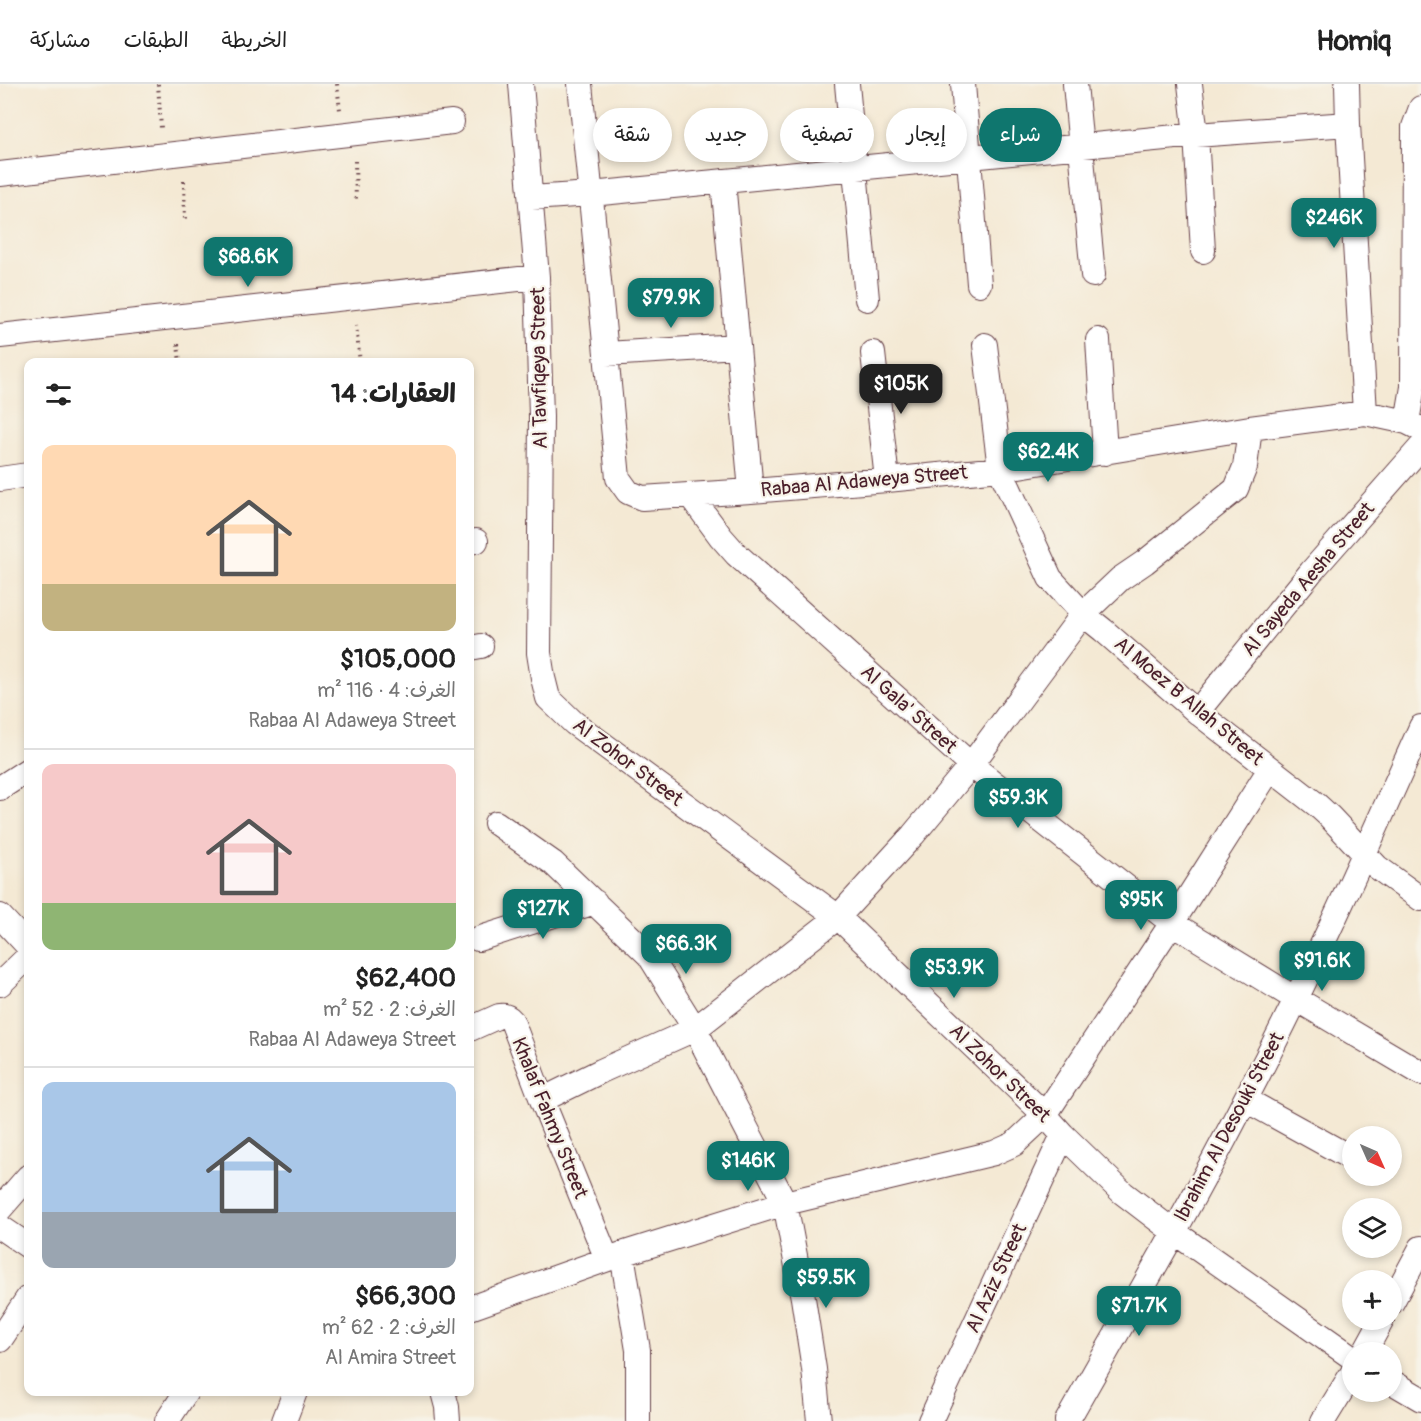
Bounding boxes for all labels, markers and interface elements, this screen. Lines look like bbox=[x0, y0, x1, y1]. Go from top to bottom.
text: Homiq bbox=[1316, 24, 1391, 59]
text: مشاركة bbox=[30, 27, 91, 54]
text: الطبقات bbox=[124, 27, 189, 54]
text: الخريطة bbox=[222, 27, 287, 54]
chip: شقة bbox=[593, 108, 672, 162]
chip: جديد bbox=[684, 108, 768, 162]
chip: تصفية bbox=[780, 108, 874, 162]
chip: إيجار bbox=[886, 108, 967, 162]
chip: شراء bbox=[979, 108, 1062, 162]
pin: $246K bbox=[1292, 198, 1376, 249]
text: $246K bbox=[1305, 205, 1363, 230]
pin: $68.6K bbox=[199, 237, 297, 288]
text: $68.6K bbox=[218, 244, 278, 269]
pin: $79.9K bbox=[622, 278, 720, 329]
text: $79.9K bbox=[642, 285, 700, 310]
street label: Al Tawfiqeya Street bbox=[525, 286, 553, 449]
pin: $105K bbox=[859, 364, 943, 415]
text: $105K bbox=[873, 371, 929, 396]
icon: filters bbox=[42, 378, 75, 411]
text: العقارات: 14 bbox=[331, 378, 456, 410]
pin: $62.4K bbox=[999, 432, 1097, 483]
text: $62.4K bbox=[1017, 439, 1079, 464]
street label: Rabaa Al Adaweya Street bbox=[760, 459, 969, 502]
icon: home bbox=[195, 484, 303, 592]
street label: Al Sayeda Aesha Street bbox=[1236, 496, 1380, 661]
street label: Al Moez B Allah Street bbox=[1109, 631, 1269, 771]
text: $105,000 bbox=[340, 643, 456, 675]
street label: Al Gala' Street bbox=[856, 659, 963, 759]
text: الغرف: 4 · 116 m² bbox=[317, 678, 456, 703]
text: Rabaa Al Adaweya Street bbox=[248, 708, 456, 733]
street label: Al Zohor Street bbox=[568, 712, 689, 812]
pin: $59.3K bbox=[969, 778, 1067, 829]
text: $59.3K bbox=[988, 785, 1048, 810]
icon: home bbox=[195, 803, 303, 911]
pin: $95K bbox=[1105, 880, 1177, 931]
text: $95K bbox=[1119, 887, 1163, 912]
pin: $127K bbox=[501, 889, 585, 940]
text: $127K bbox=[517, 896, 569, 921]
pin: $66.3K bbox=[637, 924, 735, 975]
text: $66.3K bbox=[655, 931, 717, 956]
pin: $91.6K bbox=[1273, 941, 1371, 992]
pin: $53.9K bbox=[905, 948, 1003, 999]
text: $91.6K bbox=[1293, 948, 1351, 973]
text: $53.9K bbox=[924, 955, 984, 980]
text: $62,400 bbox=[355, 962, 456, 994]
text: الغرف: 2 · 52 m² bbox=[323, 997, 456, 1022]
street label: Al Zohor Street bbox=[944, 1018, 1057, 1128]
text: Rabaa Al Adaweya Street bbox=[248, 1027, 456, 1052]
street label: Ibrahim Al Desouki Street bbox=[1168, 1027, 1290, 1226]
street label: Khalaf Fahmy Street bbox=[506, 1034, 594, 1203]
icon: home bbox=[195, 1121, 303, 1229]
north arrow bbox=[1342, 1126, 1402, 1186]
map controls bbox=[1342, 1126, 1402, 1402]
pin: $146K bbox=[706, 1141, 790, 1192]
text: $146K bbox=[721, 1148, 775, 1173]
button: layers bbox=[1342, 1198, 1402, 1258]
street label: Al Aziz Street bbox=[960, 1218, 1033, 1337]
pin: $59.5K bbox=[777, 1258, 875, 1309]
text: $59.5K bbox=[796, 1265, 856, 1290]
button: + bbox=[1342, 1270, 1402, 1330]
text: $66,300 bbox=[355, 1280, 456, 1312]
pin: $71.7K bbox=[1090, 1286, 1188, 1337]
text: $71.7K bbox=[1111, 1293, 1167, 1318]
text: الغرف: 2 · 62 m² bbox=[322, 1315, 456, 1340]
button: − bbox=[1342, 1342, 1402, 1402]
text: Al Amira Street bbox=[325, 1345, 456, 1370]

